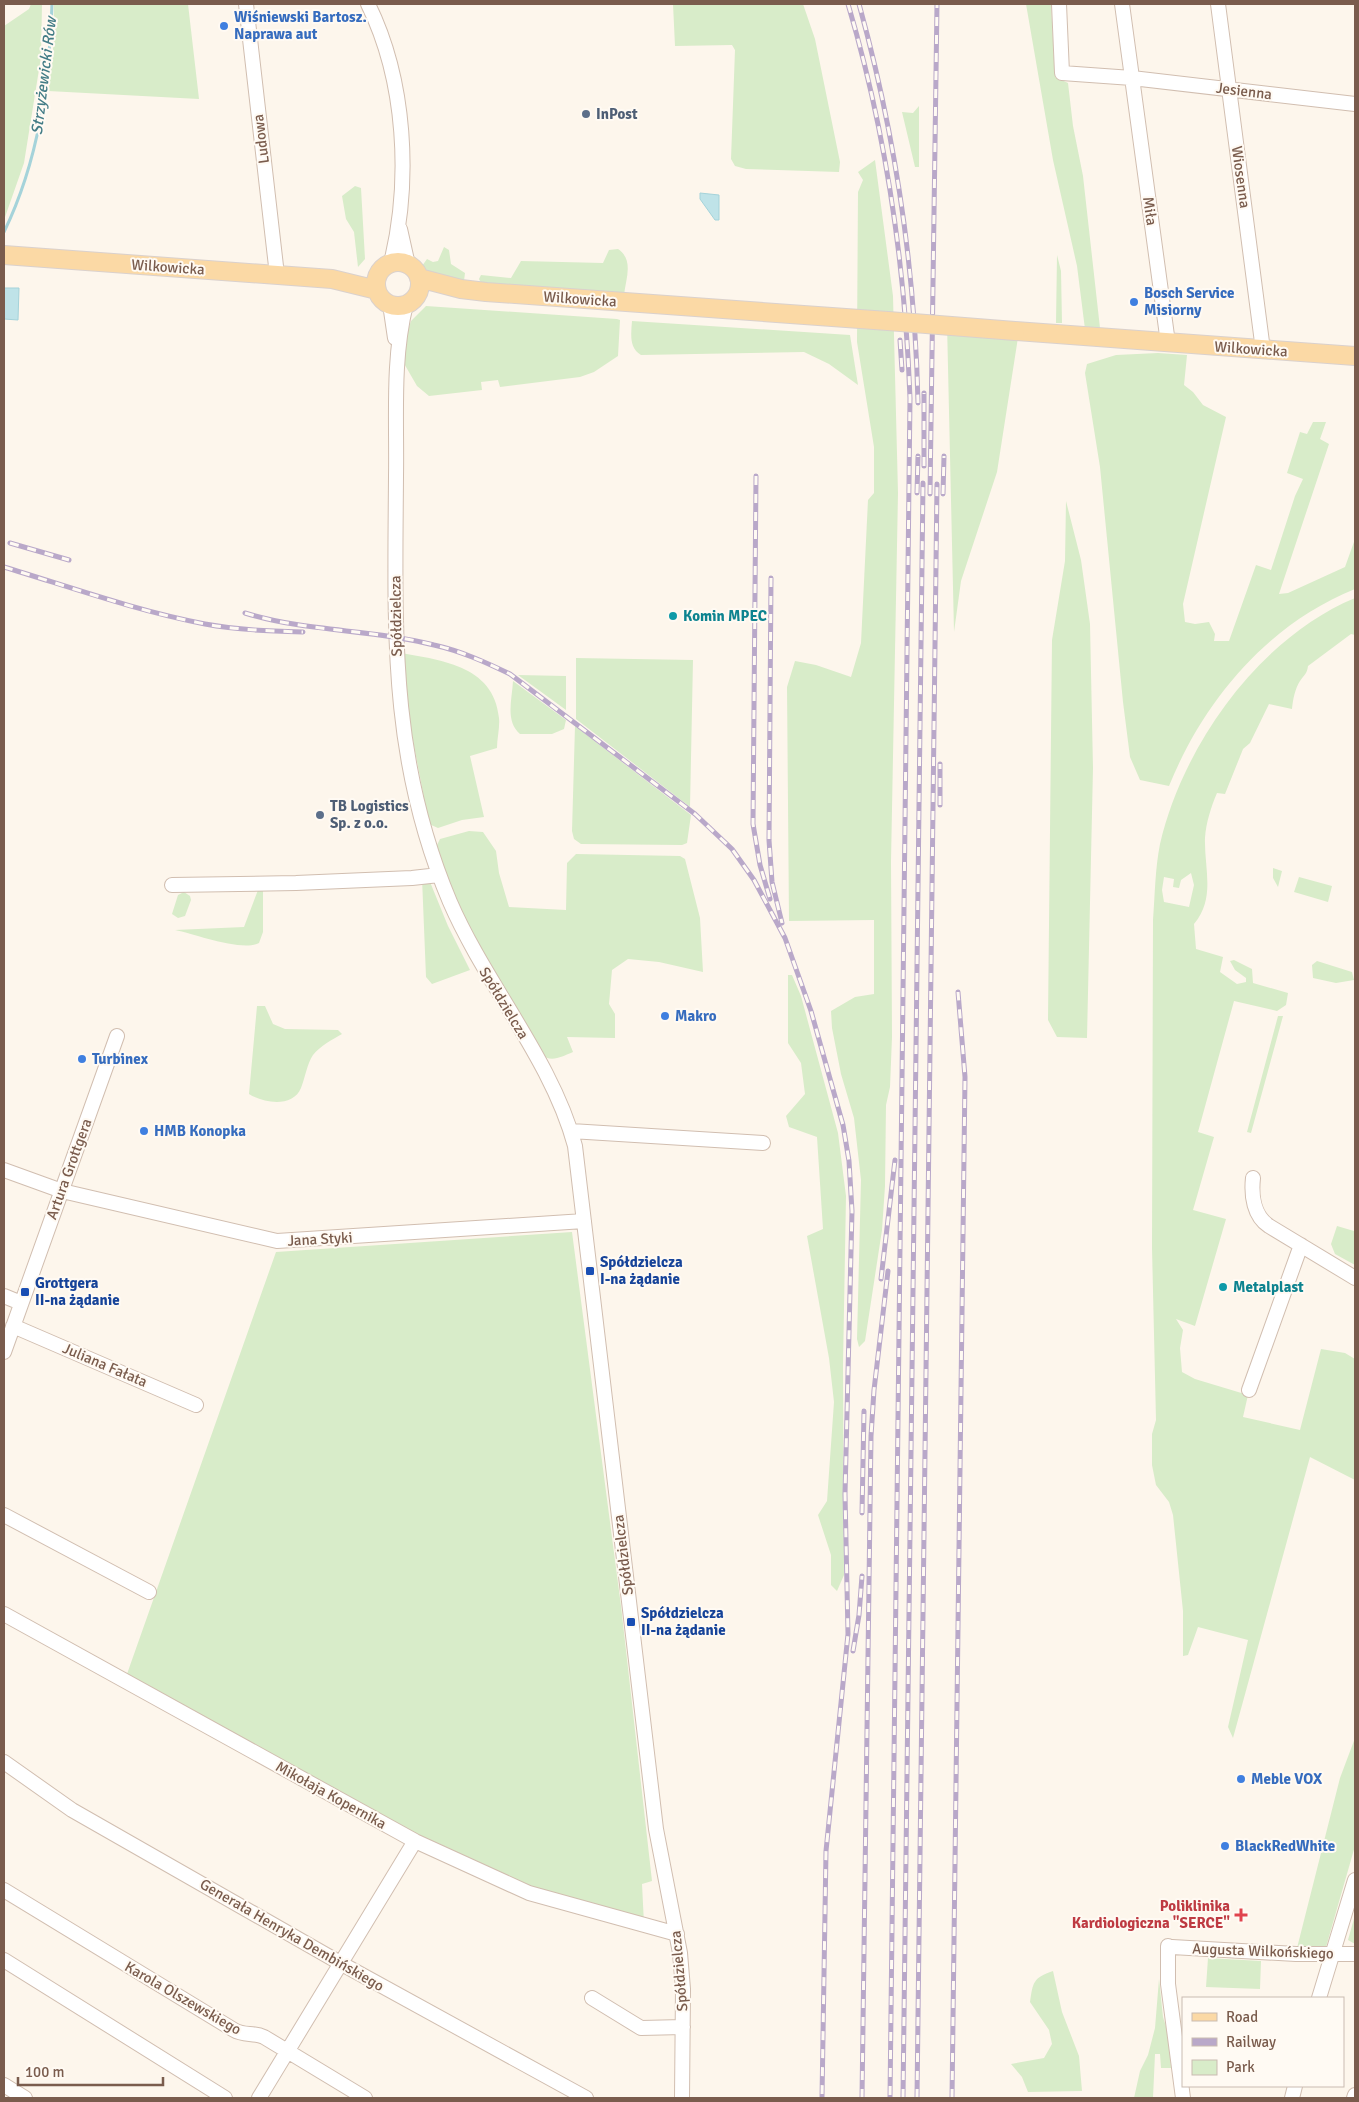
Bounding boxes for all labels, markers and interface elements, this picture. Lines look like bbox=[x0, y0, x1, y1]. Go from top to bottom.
place label: Wiśniewski Bartosz. Naprawa aut bbox=[234, 8, 367, 43]
water label: Strzyżewicki Rów bbox=[27, 14, 61, 136]
marker: Wiśniewski Bartosz. Naprawa aut bbox=[218, 20, 230, 32]
street label: Jesienna bbox=[1215, 79, 1273, 103]
place label: InPost bbox=[596, 105, 638, 123]
marker: InPost bbox=[580, 108, 592, 120]
street label: Ludowa bbox=[249, 113, 273, 165]
street label: Wiosenna bbox=[1228, 145, 1254, 209]
street label: Miła bbox=[1139, 195, 1161, 227]
street label: Wilkowicka bbox=[131, 255, 205, 279]
place label: Bosch Service Misiorny bbox=[1144, 284, 1234, 319]
street label: Wilkowicka bbox=[543, 287, 617, 311]
marker: Bosch Service Misiorny bbox=[1128, 296, 1140, 308]
street label: Wilkowicka bbox=[1214, 337, 1288, 361]
street label: Spółdzielcza bbox=[386, 575, 406, 657]
place label: Komin MPEC bbox=[683, 607, 767, 625]
marker: Komin MPEC bbox=[667, 610, 679, 622]
place label: TB Logistics Sp. z o.o. bbox=[330, 797, 409, 832]
marker: TB Logistics Sp. z o.o. bbox=[314, 809, 326, 821]
street label: Spółdzielcza bbox=[475, 964, 533, 1042]
place label: Makro bbox=[675, 1007, 717, 1025]
marker: Makro bbox=[659, 1010, 671, 1022]
place label: Turbinex bbox=[92, 1050, 149, 1068]
marker: Turbinex bbox=[76, 1053, 88, 1065]
street label: Artura Grottgera bbox=[42, 1116, 96, 1222]
place label: HMB Konopka bbox=[154, 1122, 246, 1140]
marker: HMB Konopka bbox=[138, 1125, 150, 1137]
street label: Jana Styki bbox=[287, 1228, 353, 1250]
place label: Spółdzielcza I-na żądanie bbox=[600, 1253, 683, 1288]
marker: Spółdzielcza I-na żądanie bbox=[584, 1265, 596, 1277]
place label: Grottgera II-na żądanie bbox=[35, 1274, 120, 1309]
place label: Metalplast bbox=[1233, 1278, 1304, 1296]
marker: Metalplast bbox=[1217, 1281, 1229, 1293]
marker: Grottgera II-na żądanie bbox=[19, 1286, 31, 1298]
street label: Juliana Fałata bbox=[60, 1339, 150, 1391]
street label: Spółdzielcza bbox=[609, 1514, 637, 1596]
place label: Spółdzielcza II-na żądanie bbox=[641, 1604, 726, 1639]
marker: Spółdzielcza II-na żądanie bbox=[625, 1616, 637, 1628]
street label: Mikołaja Kopernika bbox=[273, 1757, 389, 1833]
place label: Meble VOX bbox=[1251, 1770, 1323, 1788]
marker: Meble VOX bbox=[1235, 1773, 1247, 1785]
place label: BlackRedWhite bbox=[1235, 1837, 1335, 1855]
marker: BlackRedWhite bbox=[1219, 1840, 1231, 1852]
street label: Generała Henryka Dembińskiego bbox=[197, 1875, 387, 1995]
place label: Poliklinika Kardiologiczna "SERCE" bbox=[1072, 1897, 1230, 1932]
marker: Poliklinika Kardiologiczna "SERCE" bbox=[1234, 1908, 1248, 1922]
street label: Spółdzielcza bbox=[667, 1930, 691, 2012]
street label: Augusta Wilkońskiego bbox=[1192, 1940, 1334, 1962]
street label: Karola Olszewskiego bbox=[121, 1957, 245, 2039]
legend bbox=[1182, 1997, 1344, 2087]
text: Road bbox=[1226, 2008, 1258, 2026]
text: Railway bbox=[1226, 2033, 1276, 2051]
scale bar bbox=[18, 2054, 162, 2086]
text: Park bbox=[1226, 2058, 1255, 2076]
text: 100 m bbox=[25, 2063, 65, 2081]

